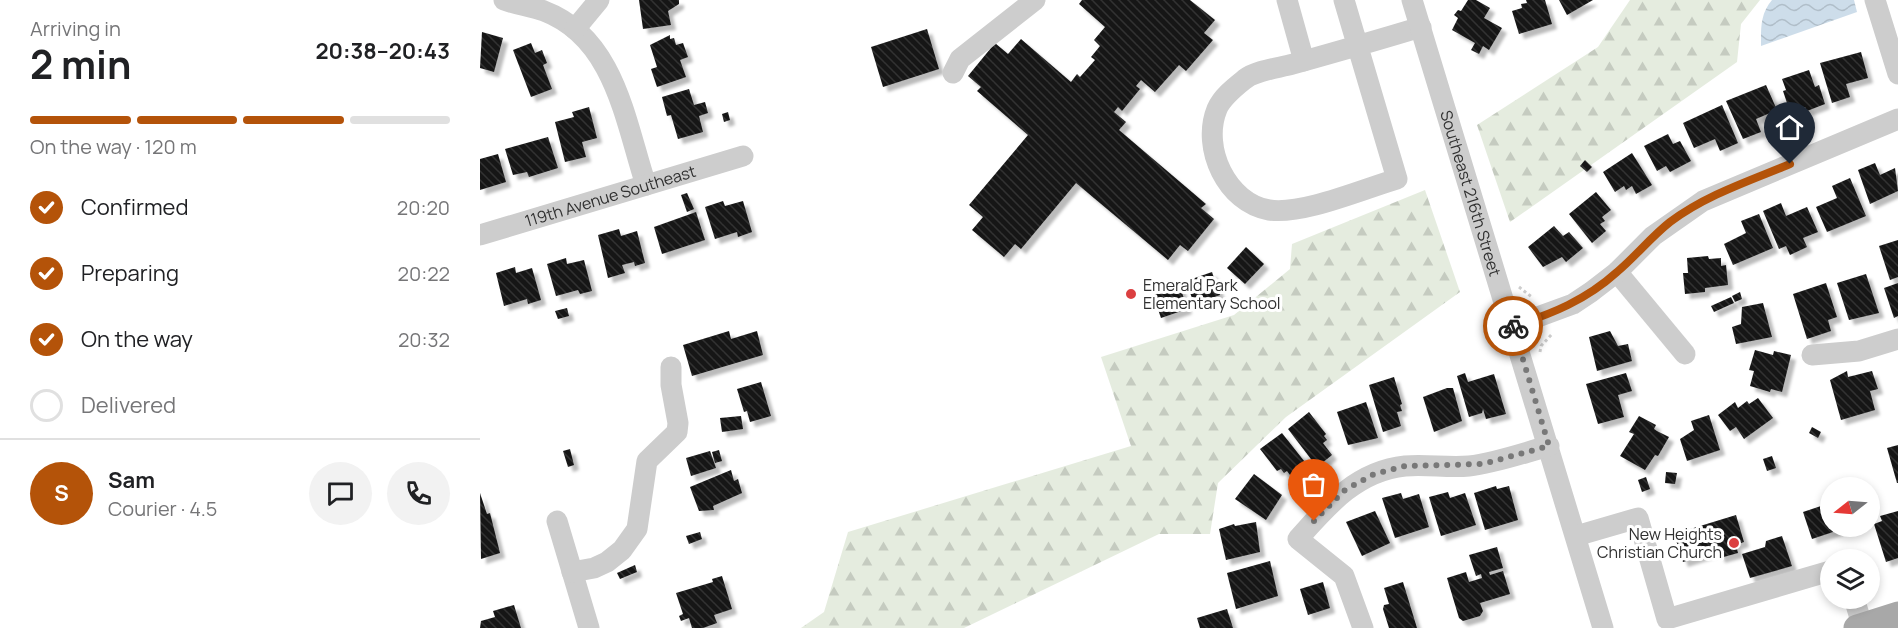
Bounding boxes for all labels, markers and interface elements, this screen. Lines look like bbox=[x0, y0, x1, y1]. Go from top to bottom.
text: Arriving in bbox=[30, 15, 121, 42]
text: 20:38–20:43 bbox=[315, 36, 450, 66]
text: 2 min bbox=[30, 37, 131, 91]
pin bbox=[1764, 102, 1815, 164]
street label: Southeast 216th Street bbox=[1435, 108, 1506, 279]
icon: home bbox=[1773, 111, 1806, 144]
text: On the way · 120 m bbox=[30, 133, 197, 160]
street label: 119th Avenue Southeast bbox=[522, 160, 698, 232]
icon: check bbox=[30, 191, 63, 224]
text: Confirmed bbox=[81, 192, 189, 222]
text: 20:20 bbox=[397, 194, 450, 221]
icon: check bbox=[30, 257, 63, 290]
text: Preparing bbox=[81, 258, 179, 288]
text: 20:22 bbox=[398, 260, 450, 287]
place label: Emerald Park Elementary School bbox=[1143, 274, 1281, 314]
marker: Emerald Park Elementary School bbox=[1124, 287, 1138, 301]
courier bbox=[1483, 296, 1543, 356]
icon: bike bbox=[1497, 310, 1530, 343]
icon: check bbox=[30, 323, 63, 356]
text: On the way bbox=[81, 324, 193, 354]
text: 20:32 bbox=[398, 326, 450, 353]
text: Delivered bbox=[81, 390, 176, 420]
pin bbox=[1288, 459, 1339, 521]
button: chat bbox=[309, 462, 372, 525]
button: phone bbox=[387, 462, 450, 525]
text: Sam bbox=[108, 465, 155, 495]
icon: bag bbox=[1297, 468, 1330, 501]
north arrow bbox=[1820, 477, 1880, 537]
map controls bbox=[1820, 477, 1880, 609]
text: S bbox=[54, 478, 69, 508]
text: Courier · 4.5 bbox=[108, 495, 217, 522]
place label: New Heights Christian Church bbox=[1597, 523, 1722, 563]
marker: New Heights Christian Church bbox=[1727, 536, 1741, 550]
button: layers bbox=[1820, 549, 1880, 609]

